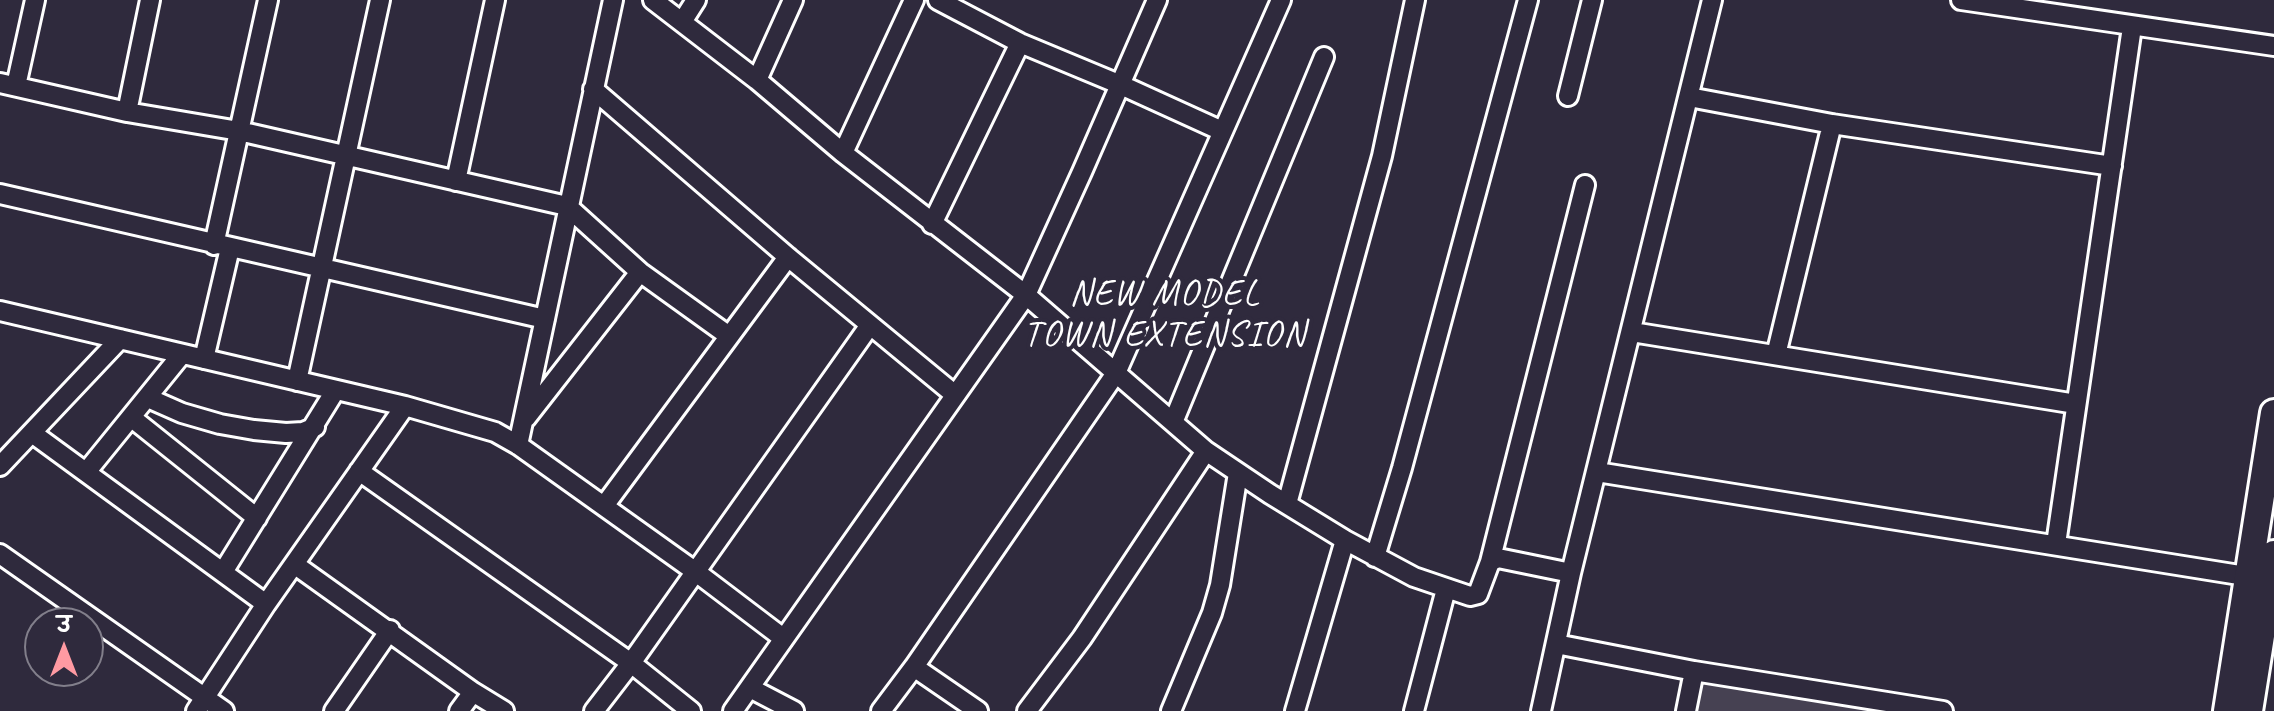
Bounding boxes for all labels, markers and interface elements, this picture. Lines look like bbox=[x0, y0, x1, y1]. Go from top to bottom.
district label: NEW MODEL TOWN EXTENSION bbox=[1025, 273, 1305, 358]
north arrow bbox=[24, 607, 104, 687]
text: उ bbox=[57, 611, 71, 639]

